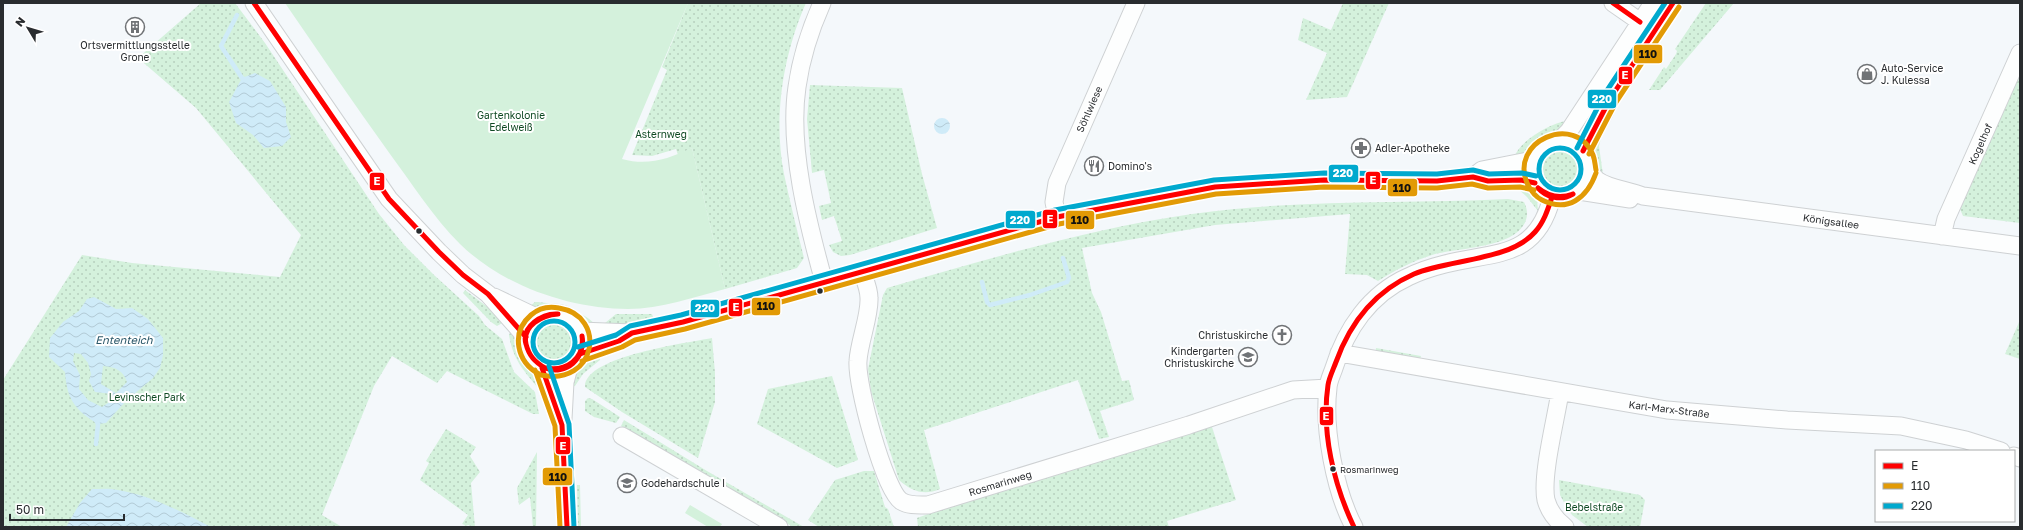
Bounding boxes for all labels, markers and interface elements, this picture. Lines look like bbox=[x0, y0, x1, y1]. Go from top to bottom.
north arrow bbox=[8, 8, 48, 48]
text: N bbox=[12, 14, 27, 29]
building icon: Ortsvermittlungsstelle Grone bbox=[124, 16, 146, 38]
place label: Ortsvermittlungsstelle Grone bbox=[80, 39, 190, 63]
line badge: 110 bbox=[1633, 44, 1663, 64]
text: 110 bbox=[1639, 47, 1657, 60]
place label: Auto-Service J. Kulessa bbox=[1881, 62, 1943, 86]
shop icon: Auto-Service J. Kulessa bbox=[1856, 63, 1878, 85]
line badge: E bbox=[1618, 66, 1633, 85]
text: E bbox=[1622, 68, 1629, 81]
street label: Söhlwiese bbox=[1073, 84, 1105, 134]
line badge: 220 bbox=[1587, 89, 1617, 109]
text: 220 bbox=[1592, 92, 1612, 105]
park label: Gartenkolonie Edelweiß bbox=[477, 109, 545, 133]
street label: Kogelhof bbox=[1966, 121, 1994, 166]
park label: Asternweg bbox=[635, 128, 687, 140]
pharmacy icon: Adler-Apotheke bbox=[1350, 137, 1372, 159]
place label: Adler-Apotheke bbox=[1375, 142, 1450, 154]
restaurant icon: Domino's bbox=[1083, 155, 1105, 177]
place label: Domino's bbox=[1108, 160, 1152, 172]
line badge: 220 bbox=[1328, 164, 1359, 183]
text: 220 bbox=[1333, 166, 1353, 179]
line badge: E bbox=[1365, 171, 1381, 190]
line badge: E bbox=[369, 172, 385, 191]
text: E bbox=[1370, 173, 1377, 186]
text: E bbox=[374, 174, 381, 187]
line badge: 110 bbox=[1387, 178, 1418, 197]
text: 110 bbox=[1393, 181, 1411, 194]
line badge: E bbox=[1042, 209, 1058, 229]
line badge: 220 bbox=[1005, 210, 1036, 229]
line badge: 110 bbox=[1065, 210, 1095, 230]
street label: Königsallee bbox=[1802, 211, 1860, 231]
text: E bbox=[1047, 212, 1054, 225]
text: 220 bbox=[1010, 213, 1030, 226]
text: 110 bbox=[1071, 213, 1089, 226]
unlabelled marker bbox=[414, 226, 424, 236]
unlabelled marker bbox=[815, 286, 825, 296]
line badge: 110 bbox=[751, 297, 781, 316]
line badge: E bbox=[728, 298, 743, 317]
line badge: 220 bbox=[690, 299, 720, 318]
text: 110 bbox=[757, 299, 775, 312]
text: E bbox=[733, 300, 740, 313]
text: 220 bbox=[695, 301, 715, 314]
church icon: Christuskirche bbox=[1271, 324, 1293, 346]
place label: Christuskirche bbox=[1198, 329, 1268, 341]
water label: Ententeich bbox=[95, 333, 154, 346]
place label: Kindergarten Christuskirche bbox=[1164, 345, 1234, 369]
school or university icon: Kindergarten Christuskirche bbox=[1237, 346, 1259, 368]
park label: Levinscher Park bbox=[109, 391, 186, 403]
street label: Karl-Marx-Straße bbox=[1628, 398, 1710, 420]
line badge: E bbox=[1319, 406, 1334, 426]
text: E bbox=[1323, 409, 1330, 422]
line badge: E bbox=[555, 436, 571, 455]
text: E bbox=[560, 439, 567, 452]
legend bbox=[1875, 450, 2015, 522]
text: E bbox=[1911, 458, 1918, 473]
marker: Rosmarinweg bbox=[1328, 464, 1338, 474]
place label: Rosmarinweg bbox=[1340, 464, 1399, 475]
line badge: 110 bbox=[542, 467, 573, 486]
street label: Rosmarinweg bbox=[967, 468, 1033, 498]
text: 110 bbox=[549, 470, 567, 483]
school or university icon: Godehardschule I bbox=[616, 472, 638, 494]
place label: Godehardschule I bbox=[641, 477, 725, 489]
text: 110 bbox=[1911, 478, 1930, 493]
scale bar bbox=[10, 496, 124, 522]
text: 220 bbox=[1911, 498, 1932, 513]
park label: Bebelstraße bbox=[1565, 501, 1623, 513]
text: 50 m bbox=[16, 502, 44, 517]

